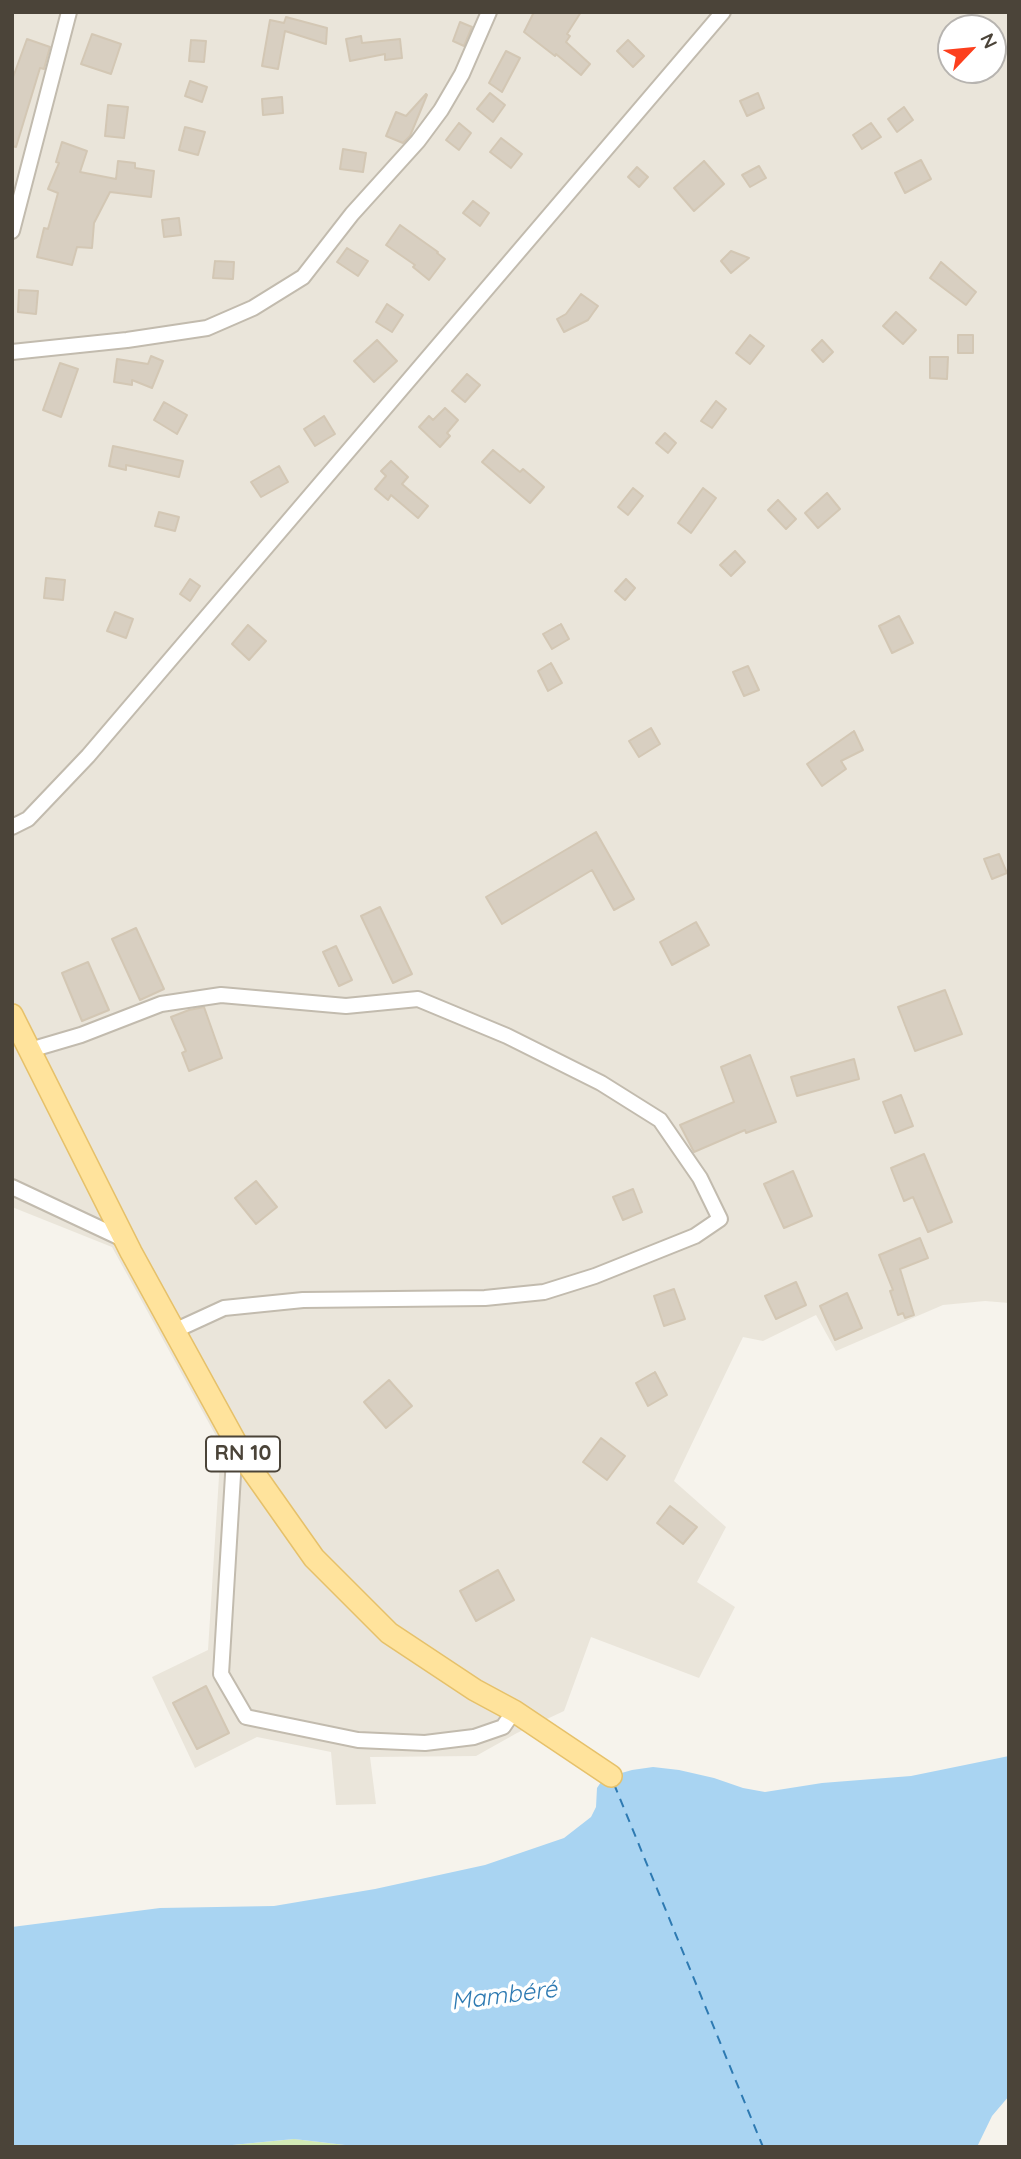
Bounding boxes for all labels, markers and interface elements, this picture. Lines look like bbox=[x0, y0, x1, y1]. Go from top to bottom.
north arrow bbox=[937, 14, 1007, 84]
text: N bbox=[975, 29, 1003, 52]
road number: RN 10 bbox=[206, 1436, 280, 1472]
water label: Mambéré bbox=[449, 1975, 559, 2017]

